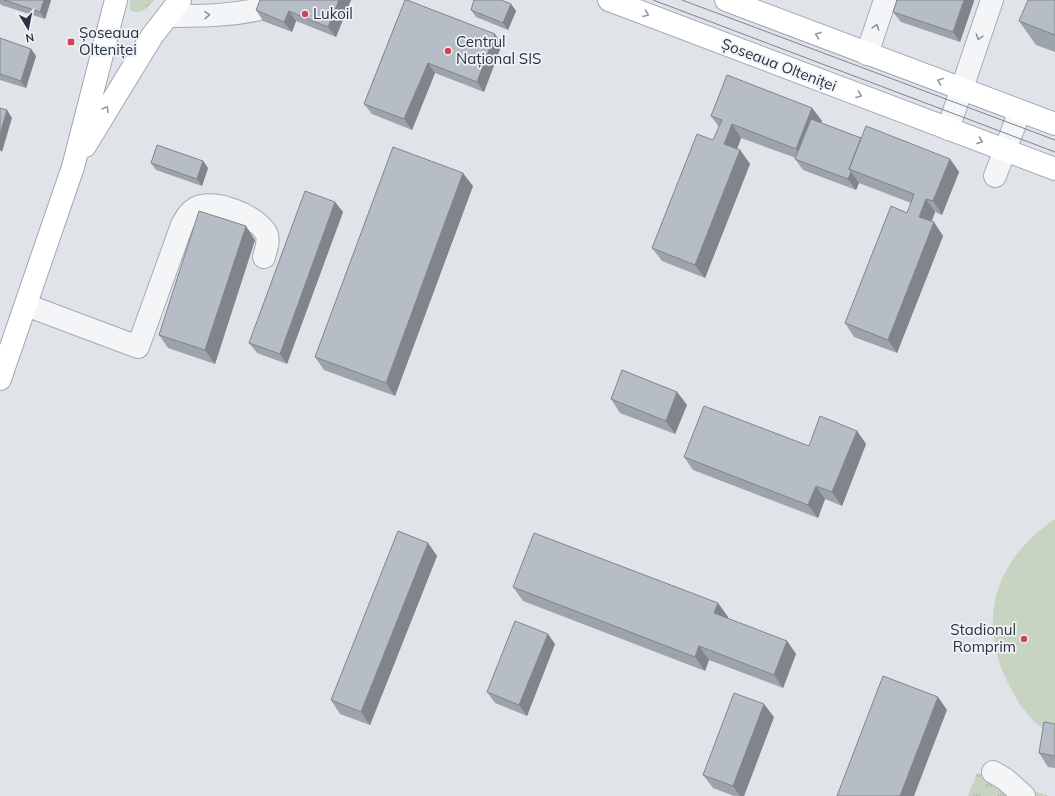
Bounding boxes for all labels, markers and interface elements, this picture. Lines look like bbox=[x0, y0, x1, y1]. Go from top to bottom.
place label: Lukoil bbox=[313, 4, 353, 23]
north arrow bbox=[8, 8, 48, 48]
marker: Lukoil bbox=[300, 9, 310, 19]
one-way arrow bbox=[642, 9, 649, 17]
one-way arrow bbox=[204, 11, 210, 20]
place label: Șoseaua Olteniței bbox=[79, 23, 139, 59]
one-way arrow bbox=[872, 24, 880, 31]
text: N bbox=[24, 30, 35, 45]
place label: Centrul Național SIS bbox=[456, 32, 541, 68]
one-way arrow bbox=[815, 32, 822, 40]
one-way arrow bbox=[975, 33, 984, 40]
street label: Șoseaua Olteniței bbox=[719, 34, 839, 95]
marker: Șoseaua Olteniței bbox=[66, 37, 76, 47]
marker: Centrul Național SIS bbox=[443, 46, 453, 56]
one-way arrow bbox=[936, 77, 943, 86]
one-way arrow bbox=[855, 91, 862, 99]
one-way arrow bbox=[102, 106, 109, 113]
one-way arrow bbox=[977, 137, 984, 145]
place label: Stadionul Romprim bbox=[950, 620, 1016, 656]
marker: Stadionul Romprim bbox=[1019, 634, 1029, 644]

